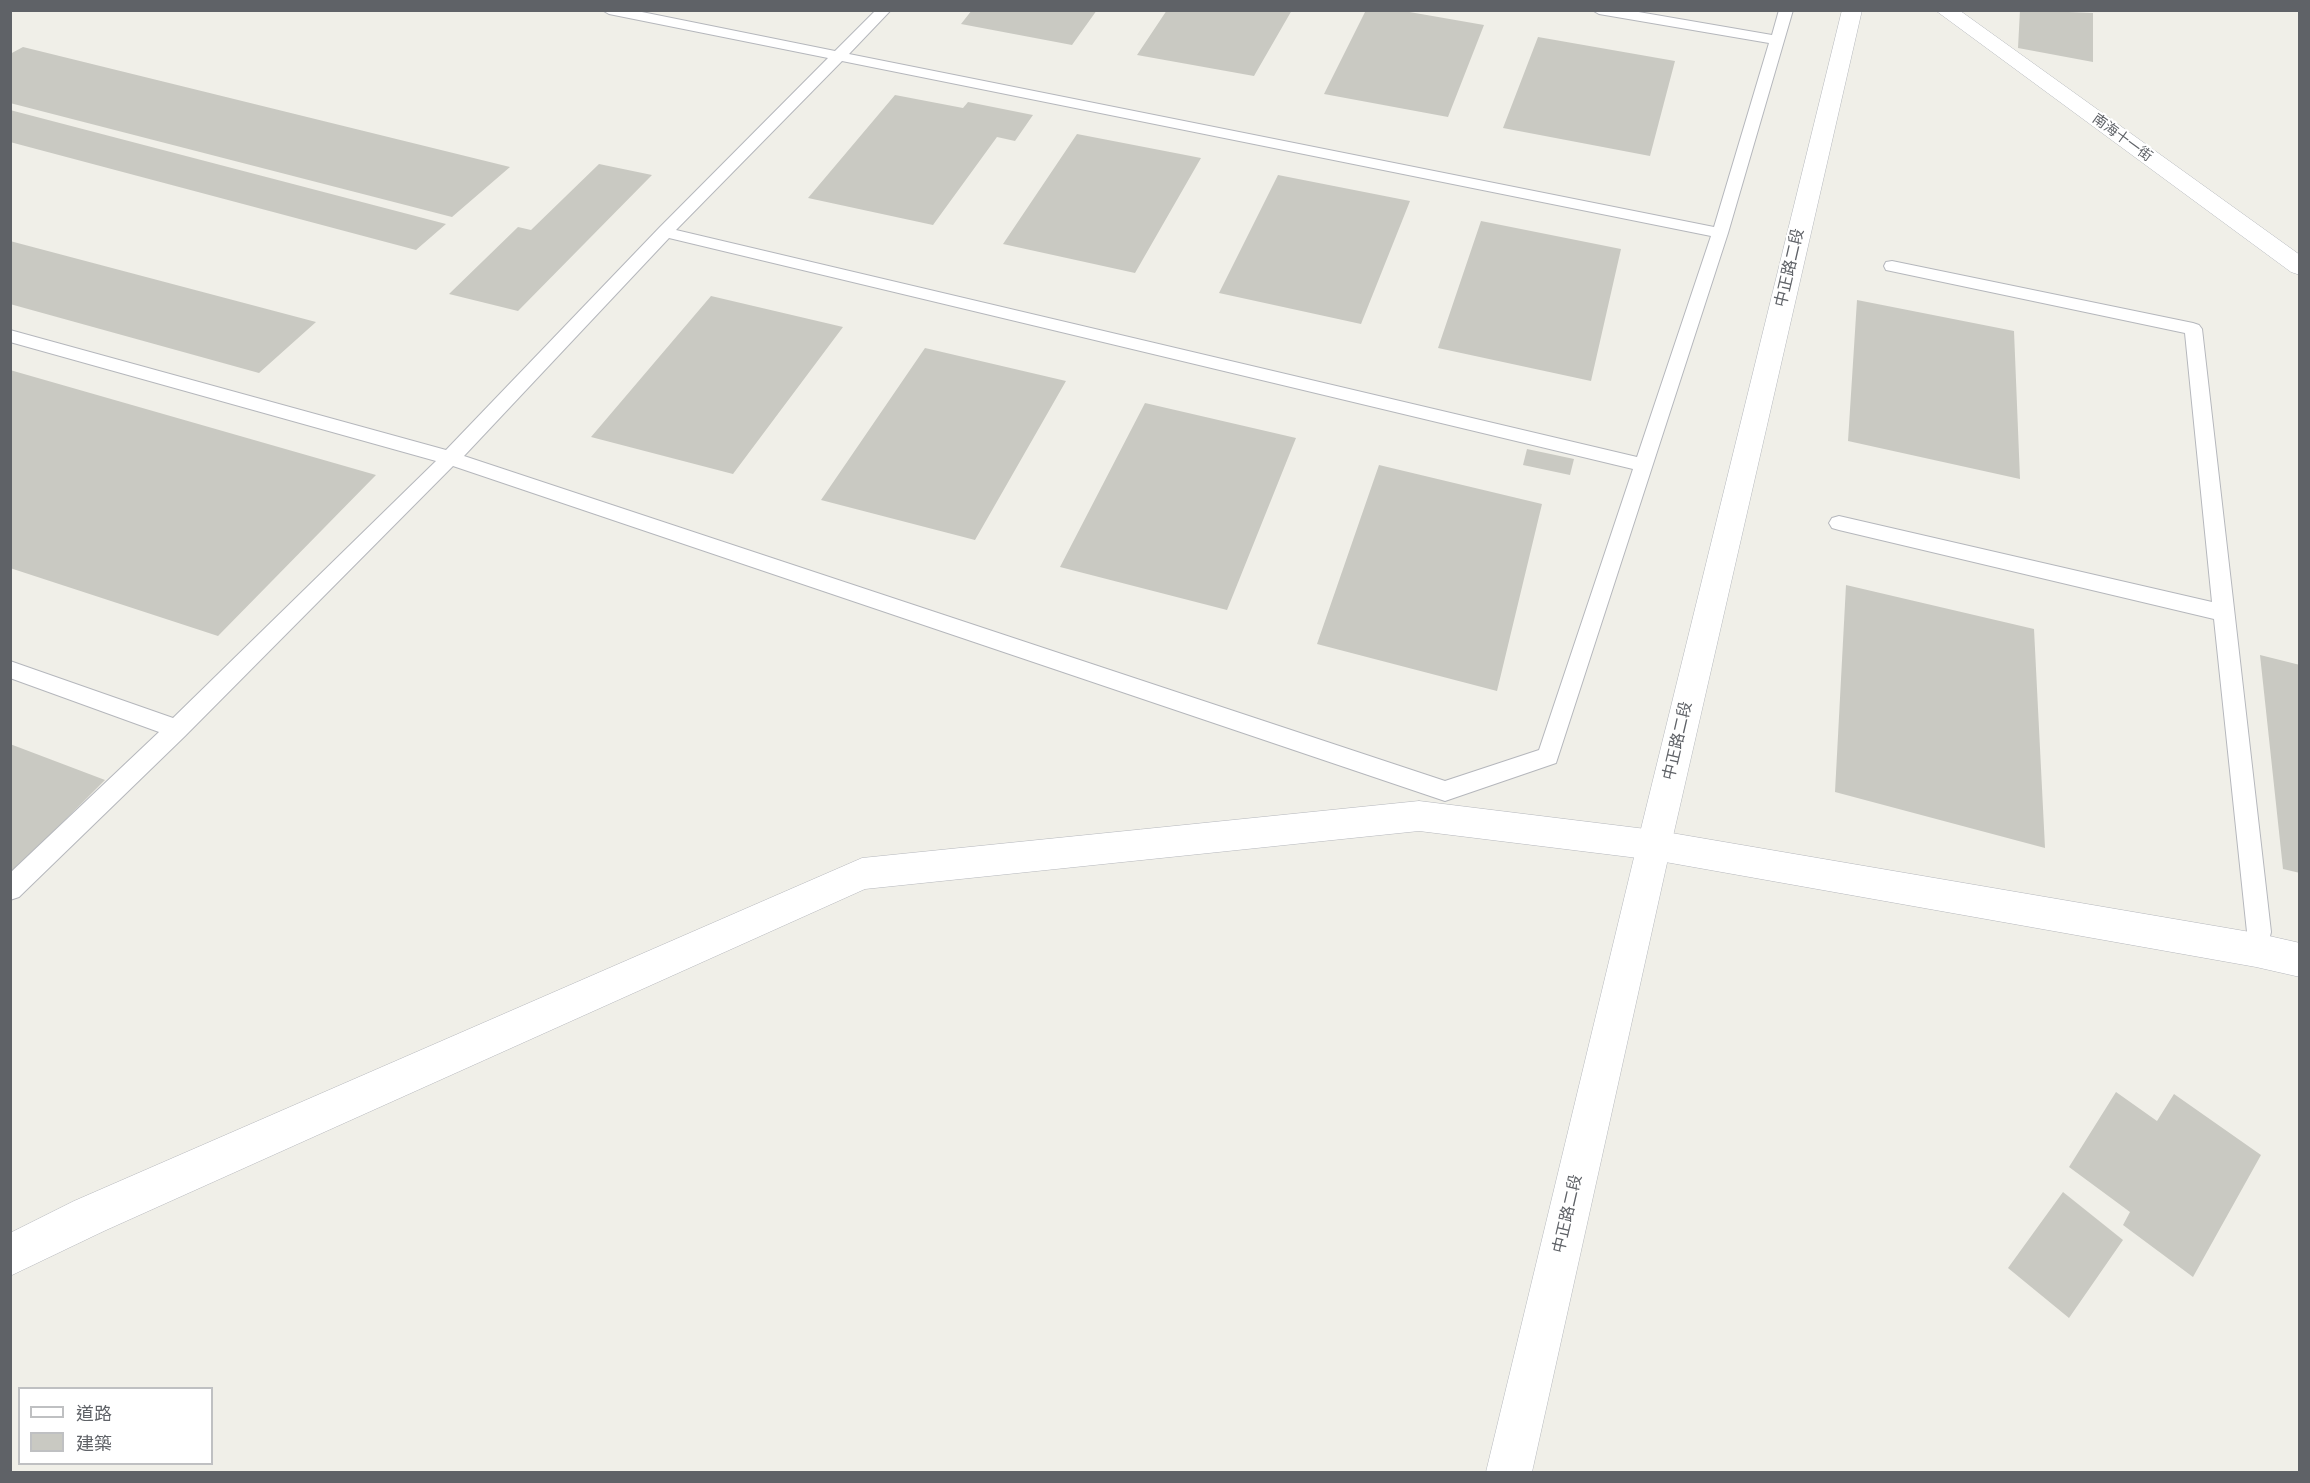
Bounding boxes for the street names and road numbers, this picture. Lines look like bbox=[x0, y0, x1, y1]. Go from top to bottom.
street label: 南海十一街 bbox=[2089, 111, 2155, 165]
street label: 中正路二段 bbox=[1772, 227, 1808, 309]
street label: 中正路二段 bbox=[1660, 700, 1696, 782]
street label: 中正路二段 bbox=[1550, 1173, 1586, 1255]

